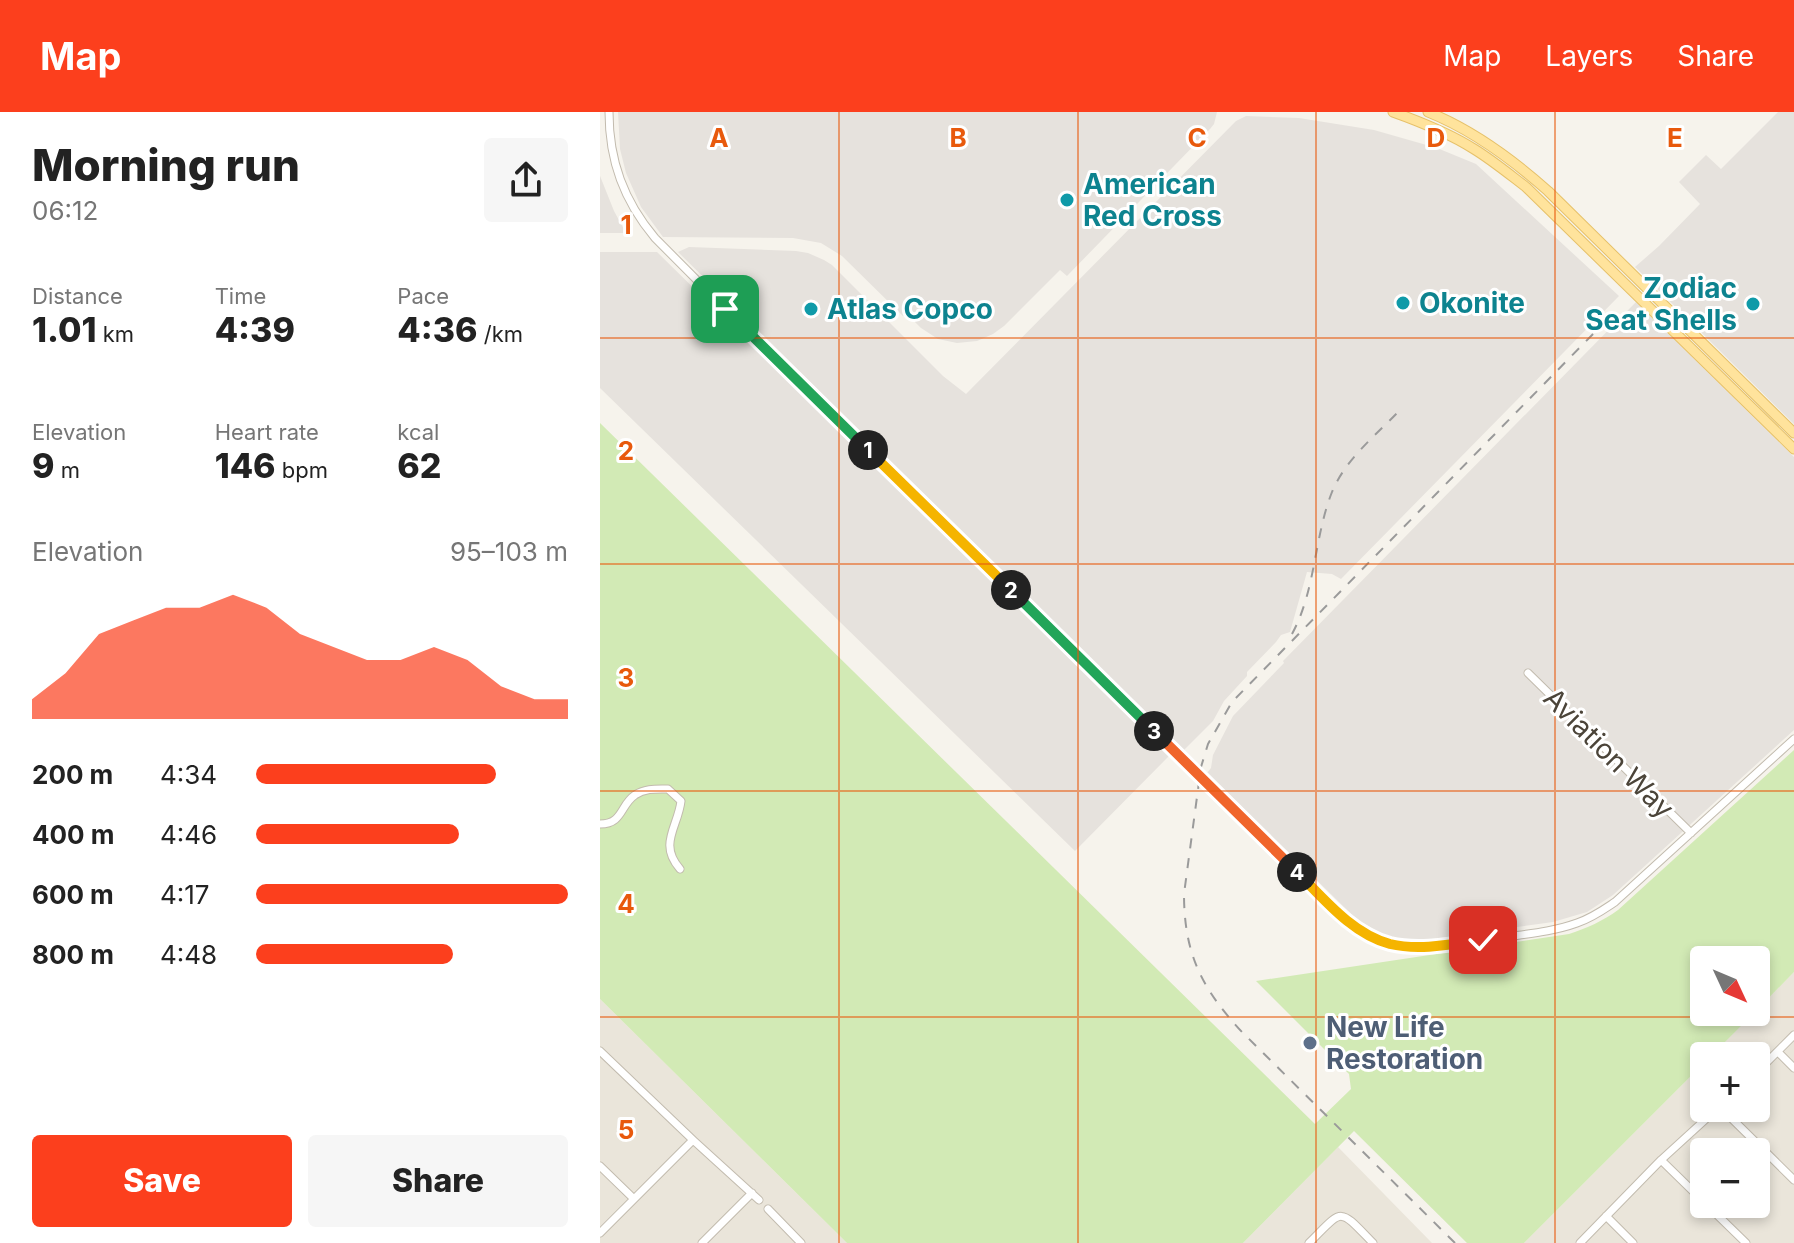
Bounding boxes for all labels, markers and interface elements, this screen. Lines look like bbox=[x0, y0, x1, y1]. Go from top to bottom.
text: Map bbox=[40, 33, 121, 79]
text: Map bbox=[1443, 39, 1501, 73]
text: Layers bbox=[1545, 39, 1633, 73]
text: Share bbox=[1677, 39, 1754, 73]
text: A bbox=[709, 122, 729, 153]
text: B bbox=[949, 122, 967, 153]
text: C bbox=[1187, 122, 1207, 153]
text: D bbox=[1427, 122, 1445, 153]
text: E bbox=[1667, 122, 1683, 153]
text: Morning run bbox=[32, 138, 300, 192]
button: share bbox=[484, 138, 568, 222]
place label: American Red Cross bbox=[1083, 167, 1222, 233]
marker: American Red Cross bbox=[1058, 191, 1076, 209]
text: 06:12 bbox=[32, 195, 98, 226]
text: 1 bbox=[620, 209, 632, 240]
place label: Zodiac Seat Shells bbox=[1585, 271, 1737, 337]
pin bbox=[691, 275, 759, 343]
text: Distance bbox=[32, 283, 123, 309]
text: Time bbox=[215, 283, 266, 309]
text: Pace bbox=[397, 283, 449, 309]
place label: Okonite bbox=[1419, 286, 1525, 320]
icon: arrive bbox=[703, 287, 747, 331]
place label: Atlas Copco bbox=[827, 292, 993, 326]
marker: Okonite bbox=[1394, 294, 1412, 312]
marker: Zodiac Seat Shells bbox=[1744, 295, 1762, 313]
marker: Atlas Copco bbox=[802, 300, 820, 318]
text: 1.01 bbox=[32, 309, 96, 350]
text: 4:39 bbox=[215, 309, 295, 350]
text: 4:36 bbox=[397, 309, 478, 350]
text: km bbox=[96, 321, 134, 347]
text: /km bbox=[478, 321, 523, 347]
text: Elevation bbox=[32, 419, 126, 445]
text: Heart rate bbox=[215, 419, 319, 445]
text: kcal bbox=[397, 419, 439, 445]
pin: 1 bbox=[848, 430, 888, 470]
text: 2 bbox=[618, 435, 634, 466]
text: 1 bbox=[863, 437, 873, 463]
text: 9 bbox=[32, 445, 55, 486]
text: 146 bbox=[215, 445, 276, 486]
text: 62 bbox=[397, 445, 442, 486]
text: m bbox=[55, 457, 80, 483]
text: bpm bbox=[276, 457, 328, 483]
text: Elevation bbox=[32, 536, 143, 567]
text: 95–103 m bbox=[450, 536, 568, 567]
pin: 2 bbox=[991, 570, 1031, 610]
text: 2 bbox=[1004, 577, 1018, 603]
text: 3 bbox=[618, 662, 634, 693]
street label: Aviation Way bbox=[1537, 681, 1681, 825]
pin: 3 bbox=[1134, 711, 1174, 751]
text: 3 bbox=[1147, 718, 1161, 744]
text: 200 m bbox=[32, 759, 113, 790]
text: 4:34 bbox=[160, 759, 217, 790]
text: 400 m bbox=[32, 819, 115, 850]
text: 4:46 bbox=[160, 819, 217, 850]
pin: 4 bbox=[1277, 852, 1317, 892]
text: 4 bbox=[1290, 859, 1304, 885]
text: 600 m bbox=[32, 879, 114, 910]
text: 4:17 bbox=[160, 879, 210, 910]
text: 4 bbox=[617, 888, 635, 919]
pin bbox=[1449, 906, 1517, 974]
icon: check bbox=[1461, 918, 1505, 962]
text: 800 m bbox=[32, 939, 114, 970]
text: 4:48 bbox=[160, 939, 217, 970]
north arrow bbox=[1690, 946, 1770, 1026]
map controls bbox=[1690, 946, 1770, 1218]
place label: New Life Restoration bbox=[1326, 1010, 1483, 1076]
marker: New Life Restoration bbox=[1301, 1034, 1319, 1052]
button: + bbox=[1690, 1042, 1770, 1122]
text: 5 bbox=[618, 1114, 634, 1145]
button: Save bbox=[32, 1135, 292, 1227]
button: Share bbox=[308, 1135, 568, 1227]
button: − bbox=[1690, 1138, 1770, 1218]

